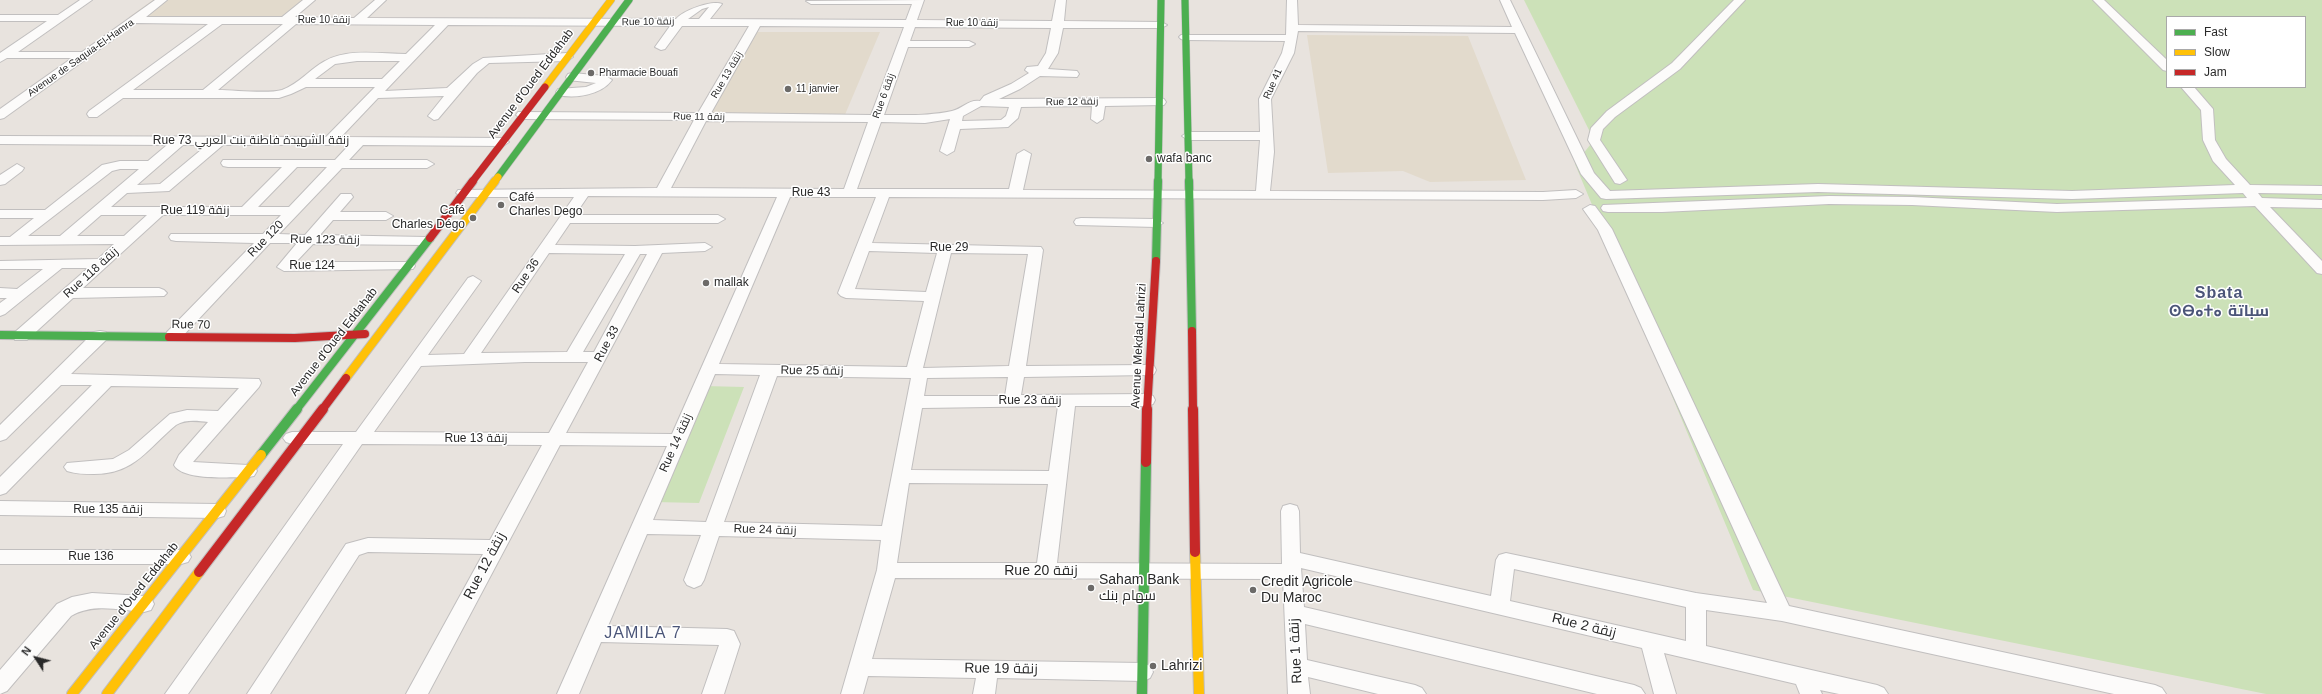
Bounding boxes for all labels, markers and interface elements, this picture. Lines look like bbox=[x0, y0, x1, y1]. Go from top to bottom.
street label: Rue 10 زنقة bbox=[298, 14, 350, 26]
street label: Rue 10 زنقة bbox=[622, 16, 674, 28]
legend bbox=[2166, 16, 2306, 88]
street label: Avenue de Saquia-El-Hamra bbox=[25, 17, 137, 99]
street label: Rue 10 زنقة bbox=[946, 17, 998, 29]
text: Fast bbox=[2204, 25, 2227, 39]
street label: Avenue d'Oued Eddahab bbox=[485, 26, 577, 142]
text: Slow bbox=[2204, 45, 2230, 59]
street label: Rue 13 زنقة bbox=[709, 49, 745, 101]
text: Jam bbox=[2204, 65, 2227, 79]
place label: Pharmacie Bouafi bbox=[599, 67, 678, 79]
street label: Rue 41 bbox=[1261, 67, 1285, 101]
marker: Pharmacie Bouafi bbox=[586, 68, 596, 78]
street label: Rue 6 زنقة bbox=[870, 72, 898, 120]
place label: 11 janvier bbox=[796, 83, 839, 95]
marker: 11 janvier bbox=[783, 84, 793, 94]
street label: Rue 12 زنقة bbox=[1046, 96, 1098, 108]
street label: Rue 11 زنقة bbox=[673, 111, 725, 123]
street label: Rue 73 زنقة الشهيدة فاطنة بنت العربي bbox=[153, 134, 349, 148]
place label: wafa banc bbox=[1157, 152, 1212, 166]
marker: wafa banc bbox=[1144, 154, 1154, 164]
street label: Rue 43 bbox=[792, 186, 830, 200]
place label: Café Charles Dego bbox=[509, 191, 582, 219]
marker: Café Charles Dego bbox=[496, 200, 506, 210]
street label: Rue 119 زنقة bbox=[161, 204, 229, 218]
place label: Café Charles Dégo bbox=[392, 204, 465, 232]
marker: Café Charles Dégo bbox=[468, 213, 478, 223]
street label: Rue 120 bbox=[245, 218, 287, 260]
street label: Rue 123 زنقة bbox=[290, 232, 360, 248]
street label: Rue 29 bbox=[930, 241, 968, 255]
street label: Rue 118 زنقة bbox=[61, 245, 121, 301]
street label: Rue 36 bbox=[509, 256, 543, 296]
street label: Rue 124 bbox=[289, 259, 335, 273]
place label: mallak bbox=[714, 276, 749, 290]
marker: mallak bbox=[701, 278, 711, 288]
street label: Avenue Mekdad Lahrizi bbox=[1129, 283, 1149, 409]
district label: Sbata ⵙⴱⴰⵜⴰ سباتة bbox=[2172, 284, 2266, 322]
street label: Avenue d'Oued Eddahab bbox=[287, 285, 381, 399]
street label: Rue 70 bbox=[172, 317, 210, 333]
street label: Rue 33 bbox=[592, 324, 622, 364]
street label: Rue 25 زنقة bbox=[780, 363, 844, 379]
street label: Rue 23 زنقة bbox=[999, 394, 1061, 408]
street label: Rue 14 زنقة bbox=[657, 411, 695, 475]
street label: Rue 13 زنقة bbox=[445, 432, 507, 446]
street label: Rue 135 زنقة bbox=[73, 503, 143, 517]
street label: Rue 24 زنقة bbox=[733, 522, 797, 538]
street label: Rue 12 زنقة bbox=[460, 530, 510, 602]
street label: Avenue d'Oued Eddahab bbox=[86, 540, 182, 652]
street label: Rue 136 bbox=[68, 550, 114, 564]
street label: Rue 20 زنقة bbox=[1004, 563, 1078, 579]
place label: Saham Bank سهام بنك bbox=[1099, 572, 1179, 604]
place label: Credit Agricole Du Maroc bbox=[1261, 574, 1353, 606]
marker: Saham Bank سهام بنك bbox=[1086, 583, 1096, 593]
marker: Credit Agricole Du Maroc bbox=[1248, 585, 1258, 595]
street label: Rue 2 زنقة bbox=[1550, 610, 1618, 642]
street label: Rue 1 زنقة bbox=[1286, 618, 1306, 684]
district label: JAMILA 7 bbox=[604, 624, 682, 644]
north arrow bbox=[16, 638, 56, 678]
text: N bbox=[19, 644, 33, 658]
place label: Lahrizi bbox=[1161, 658, 1202, 674]
street label: Rue 19 زنقة bbox=[964, 660, 1038, 678]
marker: Lahrizi bbox=[1148, 661, 1158, 671]

